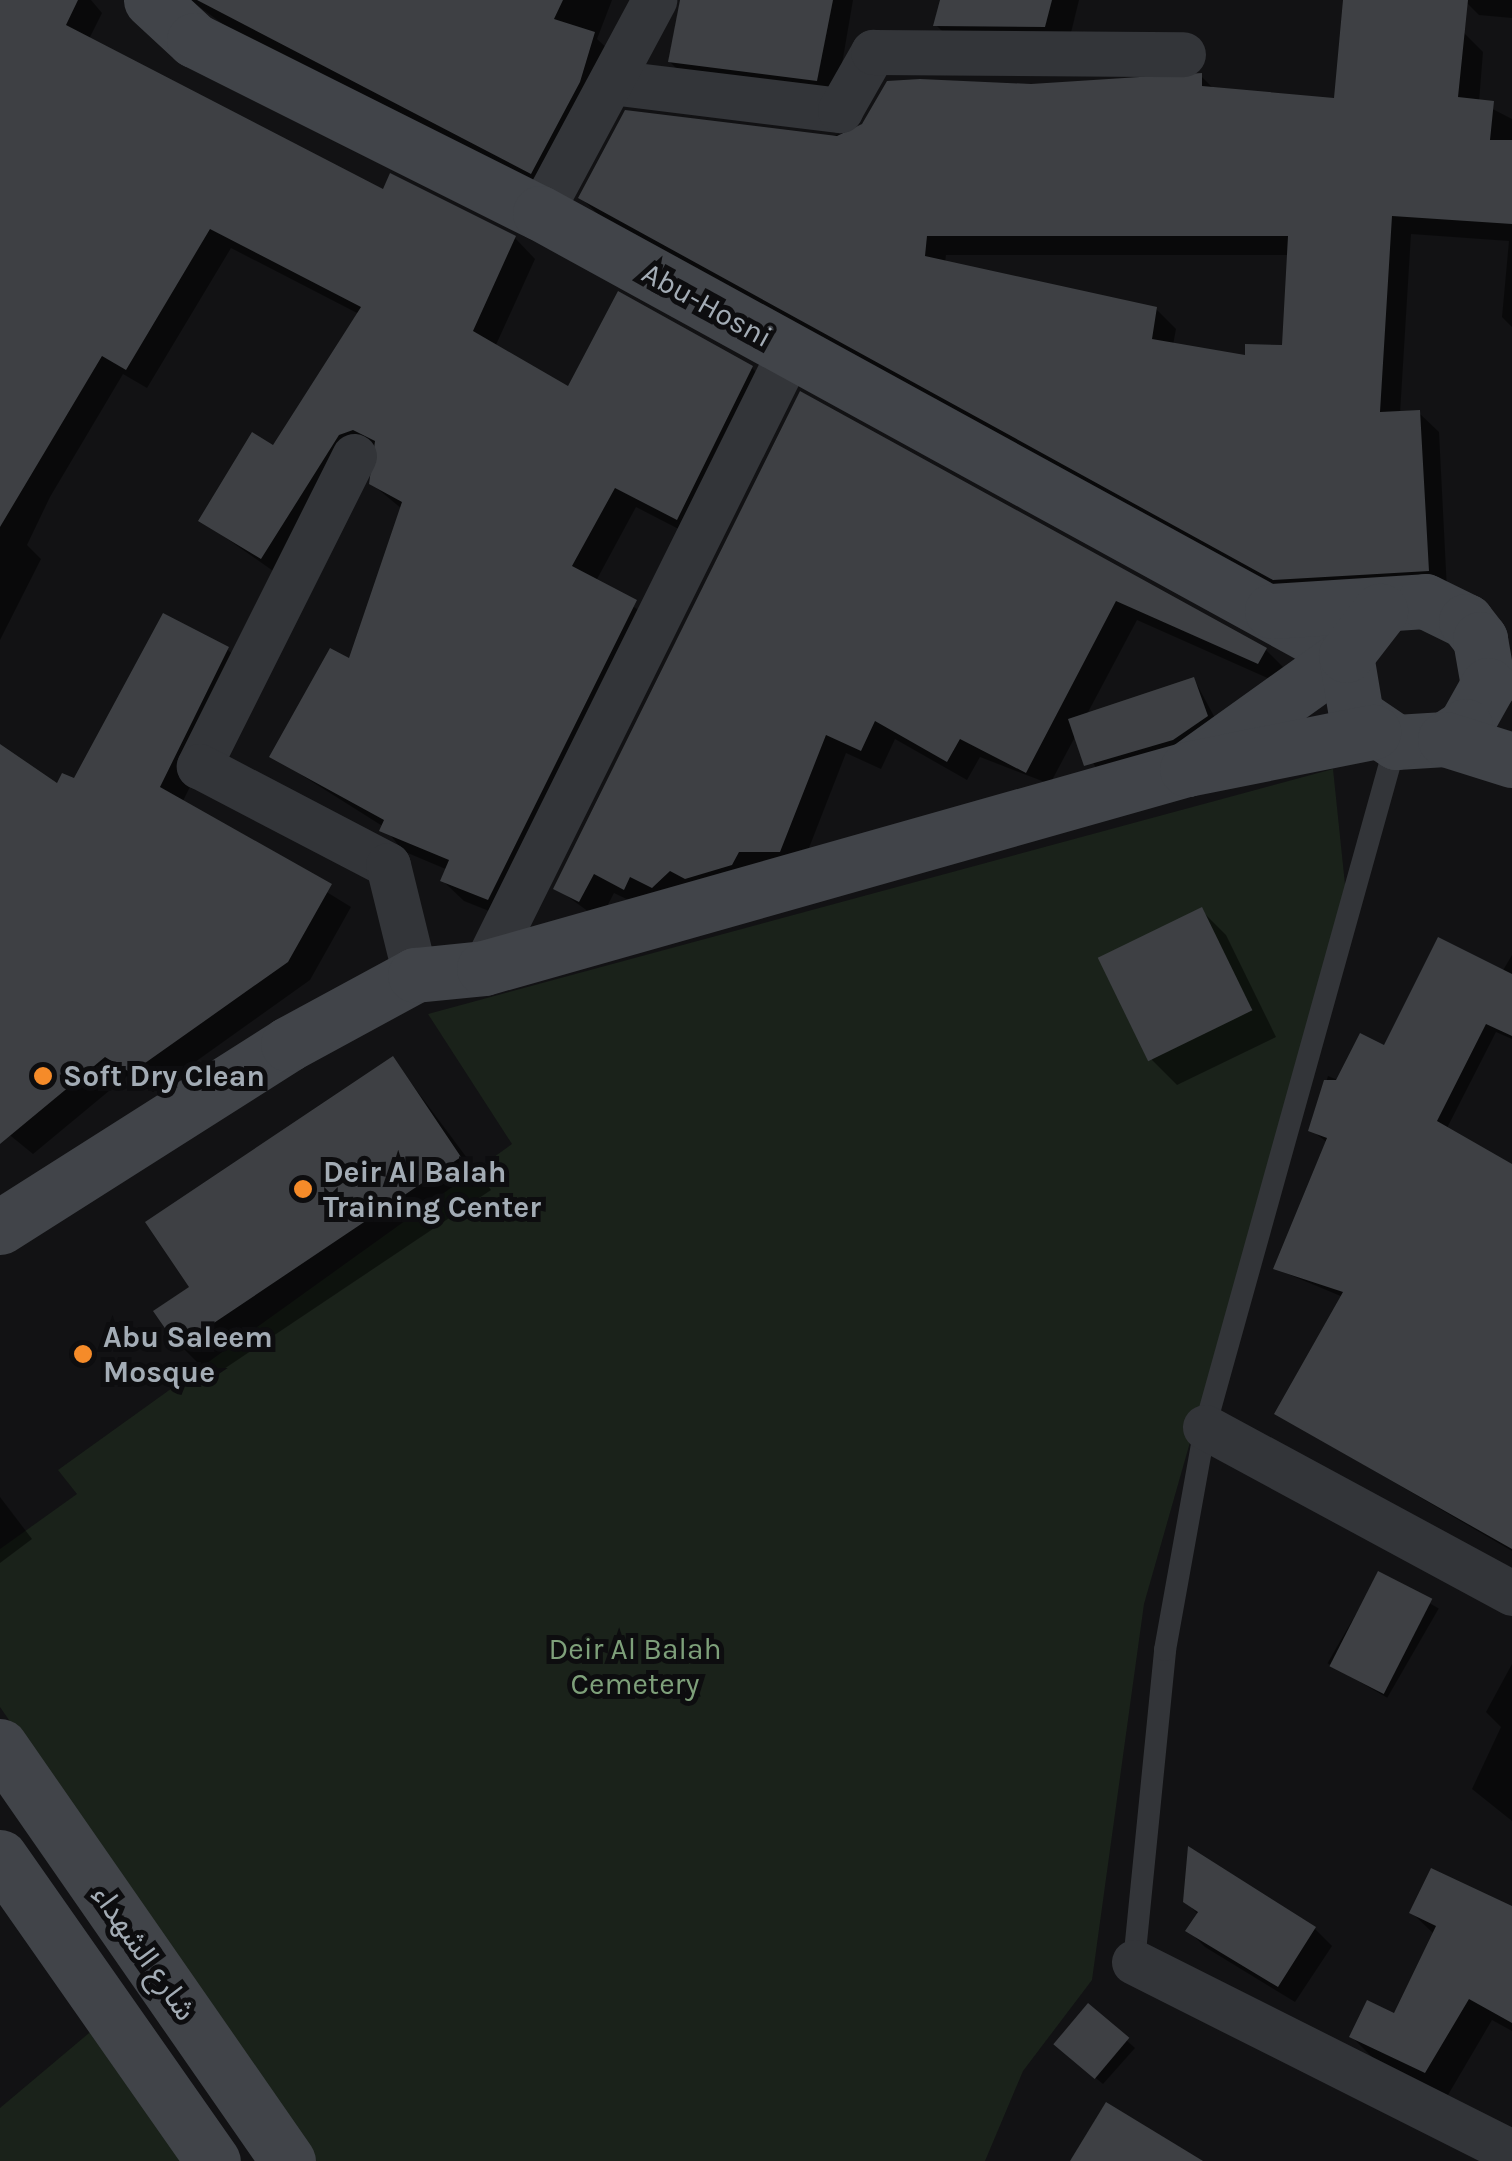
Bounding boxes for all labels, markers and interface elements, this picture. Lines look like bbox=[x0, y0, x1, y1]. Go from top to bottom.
street label: Abu-Hosni bbox=[636, 255, 778, 355]
place label: Soft Dry Clean bbox=[63, 1058, 265, 1094]
marker: Soft Dry Clean bbox=[32, 1065, 54, 1087]
place label: Deir Al Balah Training Center bbox=[323, 1154, 541, 1224]
marker: Deir Al Balah Training Center bbox=[292, 1178, 314, 1200]
place label: Abu Saleem Mosque bbox=[103, 1319, 273, 1390]
marker: Abu Saleem Mosque bbox=[72, 1343, 94, 1365]
park label: Deir Al Balah Cemetery bbox=[548, 1631, 722, 1702]
street label: شارع الشهداء bbox=[84, 1879, 204, 2027]

